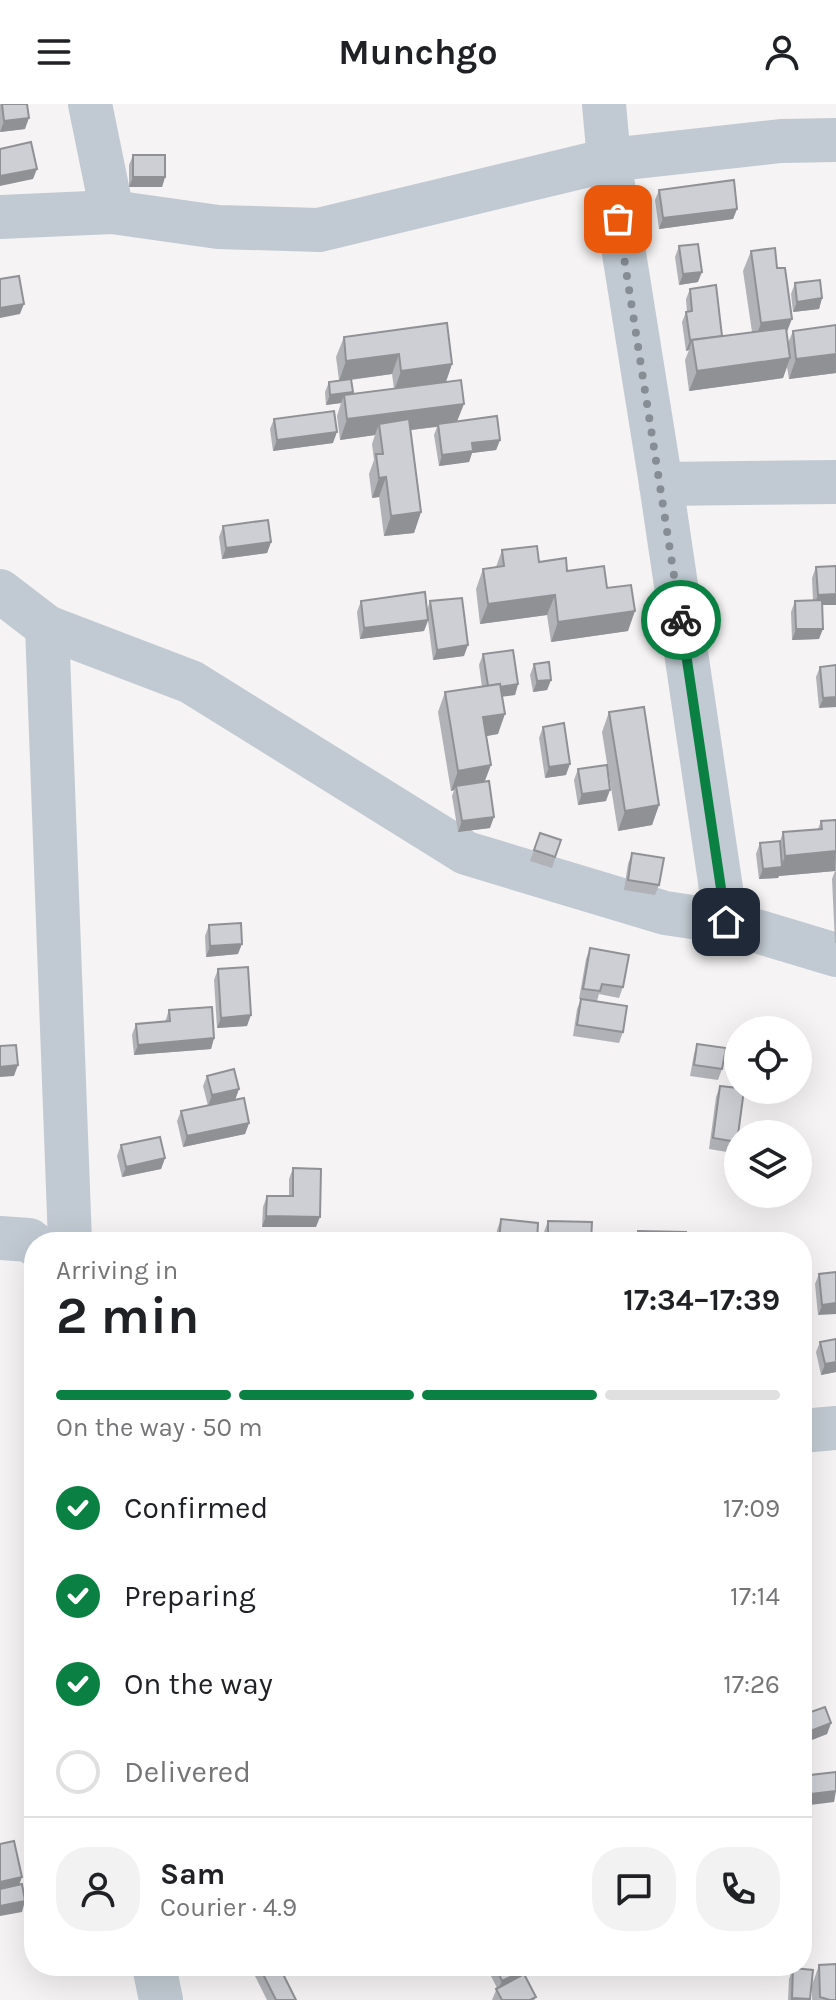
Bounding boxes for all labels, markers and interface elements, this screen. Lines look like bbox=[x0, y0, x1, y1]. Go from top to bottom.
icon: menu bbox=[32, 30, 76, 74]
icon: person bbox=[760, 30, 804, 74]
text: Munchgo bbox=[338, 31, 498, 73]
pin bbox=[584, 185, 652, 253]
icon: bag bbox=[596, 197, 640, 241]
courier bbox=[641, 580, 721, 660]
icon: bike bbox=[659, 598, 703, 642]
pin bbox=[692, 888, 760, 956]
icon: home bbox=[704, 900, 748, 944]
map controls bbox=[724, 1016, 812, 1208]
button: locate bbox=[724, 1016, 812, 1104]
button: layers bbox=[724, 1120, 812, 1208]
text: Arriving in bbox=[56, 1255, 178, 1286]
text: 17:34–17:39 bbox=[623, 1282, 780, 1318]
text: 2 min bbox=[56, 1285, 199, 1346]
text: On the way · 50 m bbox=[56, 1412, 263, 1443]
icon: check bbox=[56, 1486, 100, 1530]
text: Confirmed bbox=[124, 1490, 268, 1526]
text: 17:09 bbox=[723, 1493, 780, 1524]
icon: check bbox=[56, 1574, 100, 1618]
text: Preparing bbox=[124, 1578, 256, 1614]
text: 17:14 bbox=[730, 1581, 780, 1612]
icon: check bbox=[56, 1662, 100, 1706]
text: On the way bbox=[124, 1666, 273, 1702]
text: 17:26 bbox=[723, 1669, 780, 1700]
text: Delivered bbox=[124, 1754, 251, 1790]
button: person bbox=[56, 1847, 140, 1931]
button: chat bbox=[592, 1847, 676, 1931]
button: phone bbox=[696, 1847, 780, 1931]
text: Sam bbox=[160, 1856, 225, 1892]
text: Courier · 4.9 bbox=[160, 1892, 297, 1923]

